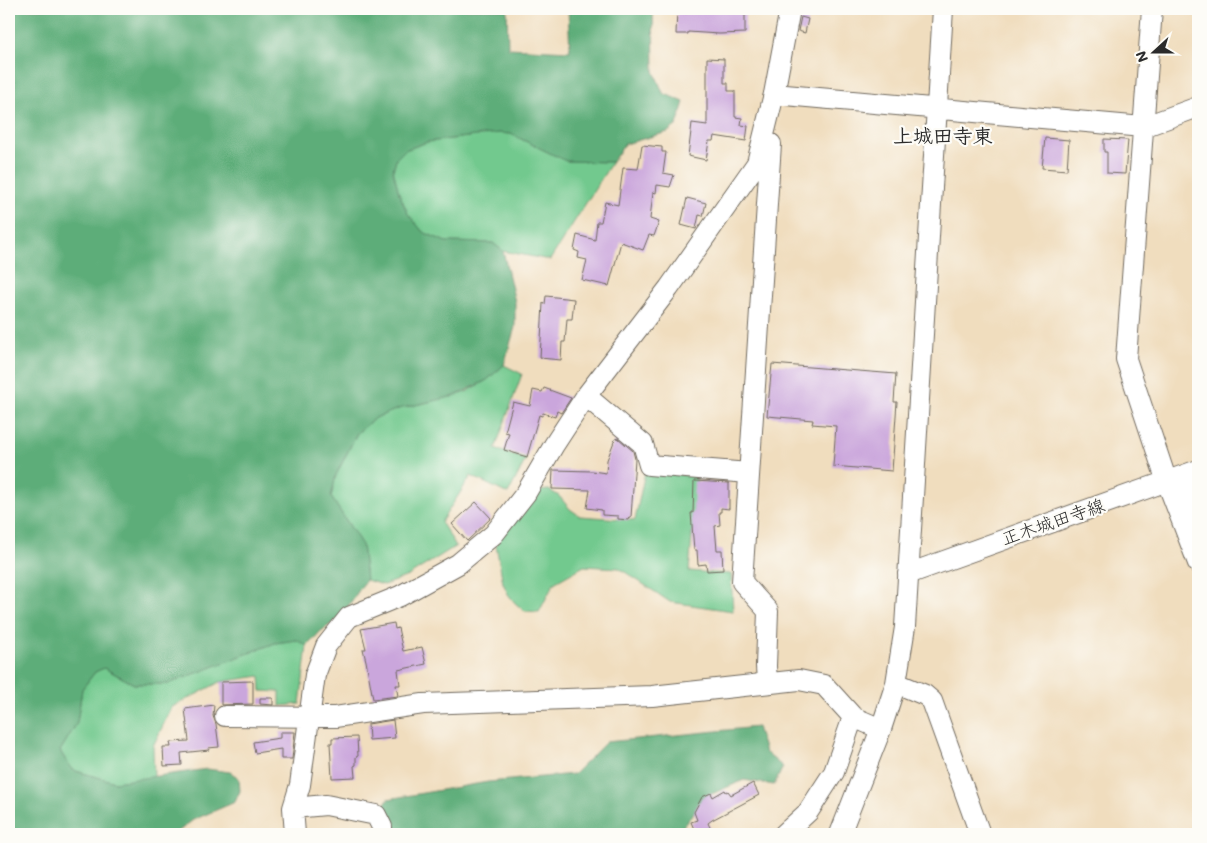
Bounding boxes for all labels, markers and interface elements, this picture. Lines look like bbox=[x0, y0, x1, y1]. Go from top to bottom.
north arrow bbox=[1130, 28, 1180, 78]
text: N bbox=[1131, 48, 1152, 65]
district label: 上城田寺東 bbox=[893, 122, 993, 148]
street label: 正木城田寺線 bbox=[998, 492, 1108, 550]

